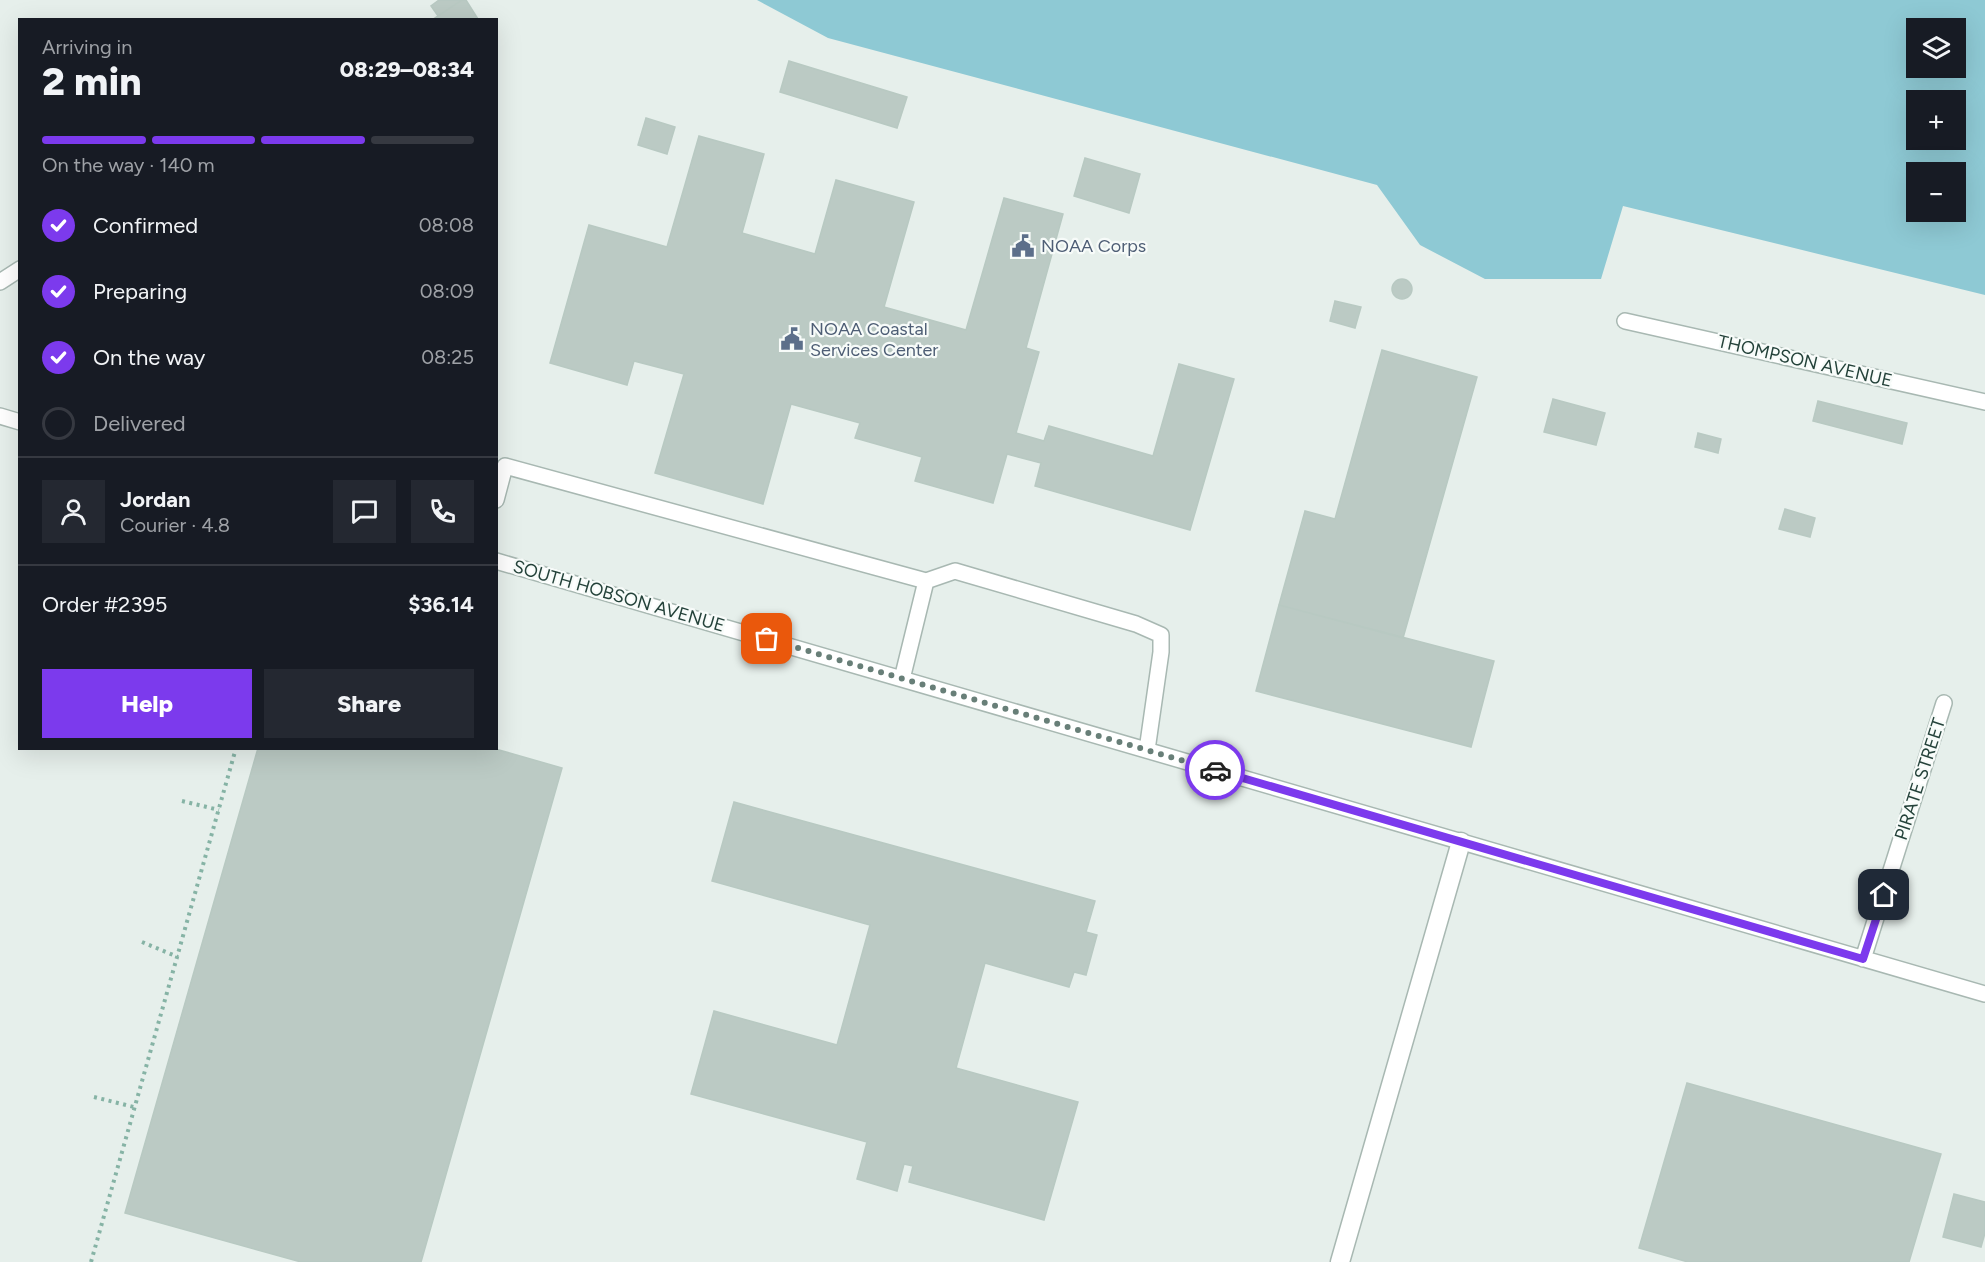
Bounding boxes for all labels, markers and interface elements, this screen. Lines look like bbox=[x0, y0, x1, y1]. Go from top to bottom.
map controls bbox=[1906, 18, 1966, 222]
button: layers bbox=[1906, 18, 1966, 78]
text: Arriving in bbox=[42, 35, 132, 59]
text: 08:29–08:34 bbox=[340, 56, 474, 83]
text: 2 min bbox=[42, 58, 142, 105]
button: + bbox=[1906, 90, 1966, 150]
text: On the way · 140 m bbox=[42, 153, 215, 177]
button: − bbox=[1906, 162, 1966, 222]
icon: check bbox=[42, 209, 75, 242]
text: Confirmed bbox=[93, 212, 198, 239]
text: 08:08 bbox=[419, 213, 474, 237]
public building icon: NOAA Corps bbox=[1010, 233, 1036, 259]
place label: NOAA Corps bbox=[1041, 235, 1146, 257]
icon: check bbox=[42, 275, 75, 308]
text: Preparing bbox=[93, 278, 187, 305]
text: 08:09 bbox=[420, 279, 474, 303]
place label: NOAA Coastal Services Center bbox=[810, 318, 938, 361]
public building icon: NOAA Coastal Services Center bbox=[779, 326, 805, 352]
street label: THOMPSON AVENUE bbox=[1716, 330, 1894, 392]
icon: check bbox=[42, 341, 75, 374]
text: On the way bbox=[93, 344, 205, 371]
text: 08:25 bbox=[421, 345, 474, 369]
text: Delivered bbox=[93, 410, 186, 437]
button: person bbox=[42, 480, 105, 543]
button: chat bbox=[333, 480, 396, 543]
button: phone bbox=[411, 480, 474, 543]
text: Jordan bbox=[120, 486, 191, 513]
text: Courier · 4.8 bbox=[120, 513, 230, 537]
street label: SOUTH HOBSON AVENUE bbox=[511, 555, 727, 637]
text: Order #2395 bbox=[42, 591, 168, 618]
text: $36.14 bbox=[408, 591, 474, 618]
pin bbox=[741, 613, 792, 664]
icon: bag bbox=[750, 622, 783, 655]
button: Help bbox=[42, 669, 252, 738]
button: Share bbox=[264, 669, 474, 738]
street label: PIRATE STREET bbox=[1890, 715, 1950, 843]
courier bbox=[1185, 740, 1245, 800]
icon: car bbox=[1199, 754, 1232, 787]
pin bbox=[1858, 869, 1909, 920]
icon: home bbox=[1867, 878, 1900, 911]

